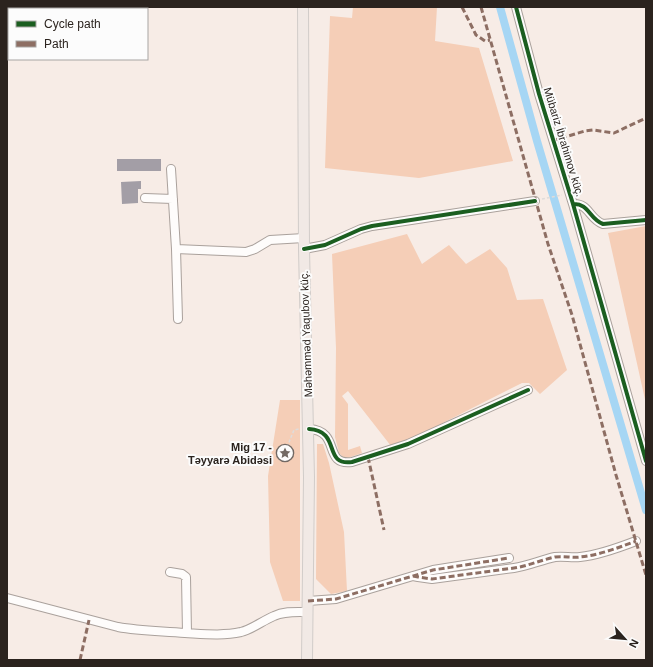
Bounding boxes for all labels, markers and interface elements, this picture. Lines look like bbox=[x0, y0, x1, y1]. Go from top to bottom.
legend bbox=[8, 8, 148, 60]
text: Cycle path bbox=[44, 17, 101, 31]
text: Path bbox=[44, 37, 69, 51]
street label: Mübariz İbrahimov küç. bbox=[542, 86, 586, 198]
street label: Məhəmməd Yaqubov küç. bbox=[298, 270, 314, 398]
place label: Mig 17 - Təyyarə Abidəsi bbox=[188, 441, 272, 466]
place icon: Mig 17 - Təyyarə Abidəsi bbox=[275, 443, 295, 463]
north arrow bbox=[605, 619, 645, 659]
text: N bbox=[627, 637, 641, 650]

